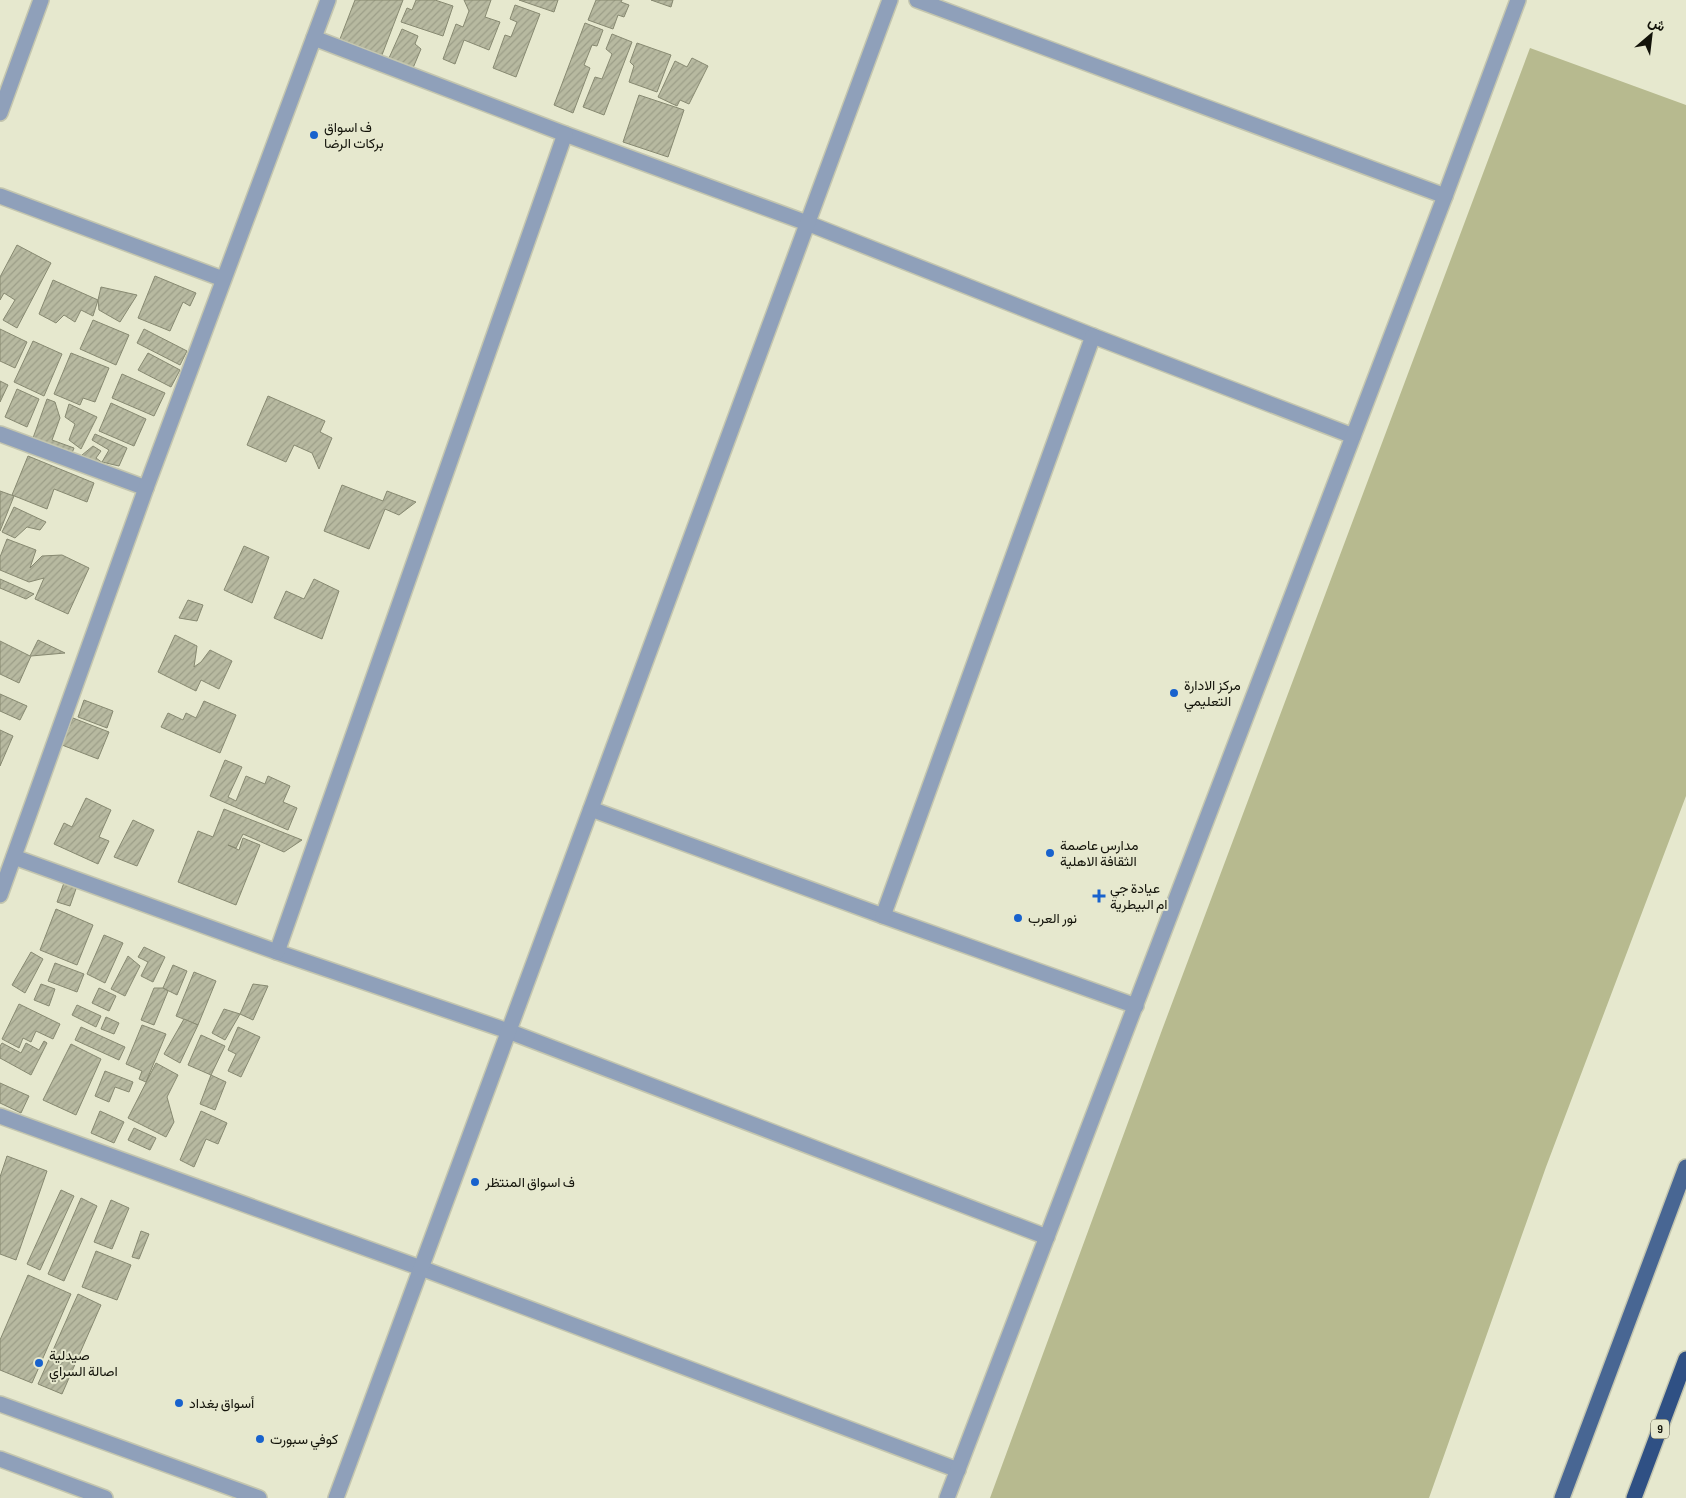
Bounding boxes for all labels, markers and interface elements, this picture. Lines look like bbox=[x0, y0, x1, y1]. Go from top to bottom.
north arrow bbox=[1626, 10, 1676, 60]
text: ش bbox=[1645, 13, 1668, 35]
place label: ف اسواق بركات الرضا bbox=[324, 119, 384, 152]
marker: ف اسواق بركات الرضا bbox=[308, 129, 320, 141]
place label: مركز الادارة التعليمي bbox=[1184, 677, 1241, 713]
marker: مركز الادارة التعليمي bbox=[1168, 687, 1180, 699]
place label: مدارس عاصمة الثقافة الاهلية bbox=[1060, 837, 1139, 870]
marker: مدارس عاصمة الثقافة الاهلية bbox=[1044, 847, 1056, 859]
place label: عيادة جي ام البيطرية bbox=[1110, 880, 1168, 913]
marker: عيادة جي ام البيطرية bbox=[1092, 889, 1106, 903]
place label: نور العرب bbox=[1028, 910, 1077, 927]
marker: نور العرب bbox=[1012, 912, 1024, 924]
place label: ف اسواق المنتظر bbox=[484, 1174, 575, 1191]
marker: ف اسواق المنتظر bbox=[469, 1176, 481, 1188]
place label: صيدلية اصالة السراي bbox=[49, 1347, 118, 1383]
marker: صيدلية اصالة السراي bbox=[33, 1357, 45, 1369]
place label: أسواق بغداد bbox=[189, 1395, 254, 1412]
marker: أسواق بغداد bbox=[173, 1397, 185, 1409]
road number: 9 bbox=[1651, 1420, 1669, 1438]
place label: كوفي سبورت bbox=[270, 1431, 338, 1451]
marker: كوفي سبورت bbox=[254, 1433, 266, 1445]

